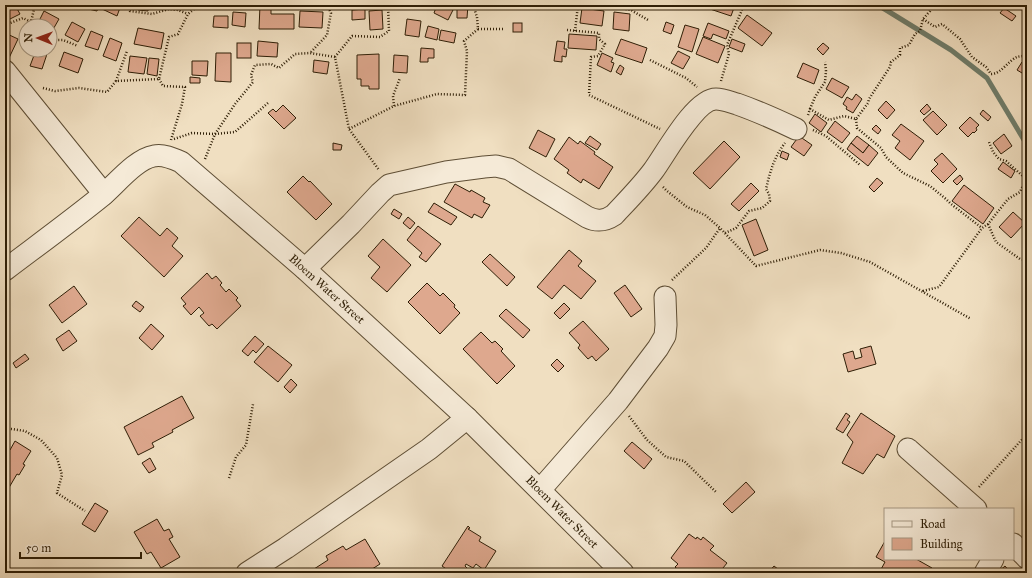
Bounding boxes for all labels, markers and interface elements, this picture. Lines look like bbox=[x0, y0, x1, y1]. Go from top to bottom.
north arrow bbox=[18, 18, 58, 58]
text: N bbox=[22, 32, 35, 43]
street label: Bloem Water Street bbox=[286, 251, 368, 327]
street label: Bloem Water Street bbox=[523, 473, 602, 552]
legend bbox=[884, 508, 1014, 560]
text: Road bbox=[920, 517, 946, 531]
scale bar bbox=[20, 534, 141, 560]
text: Building bbox=[920, 537, 963, 552]
text: 50 m bbox=[26, 541, 51, 555]

